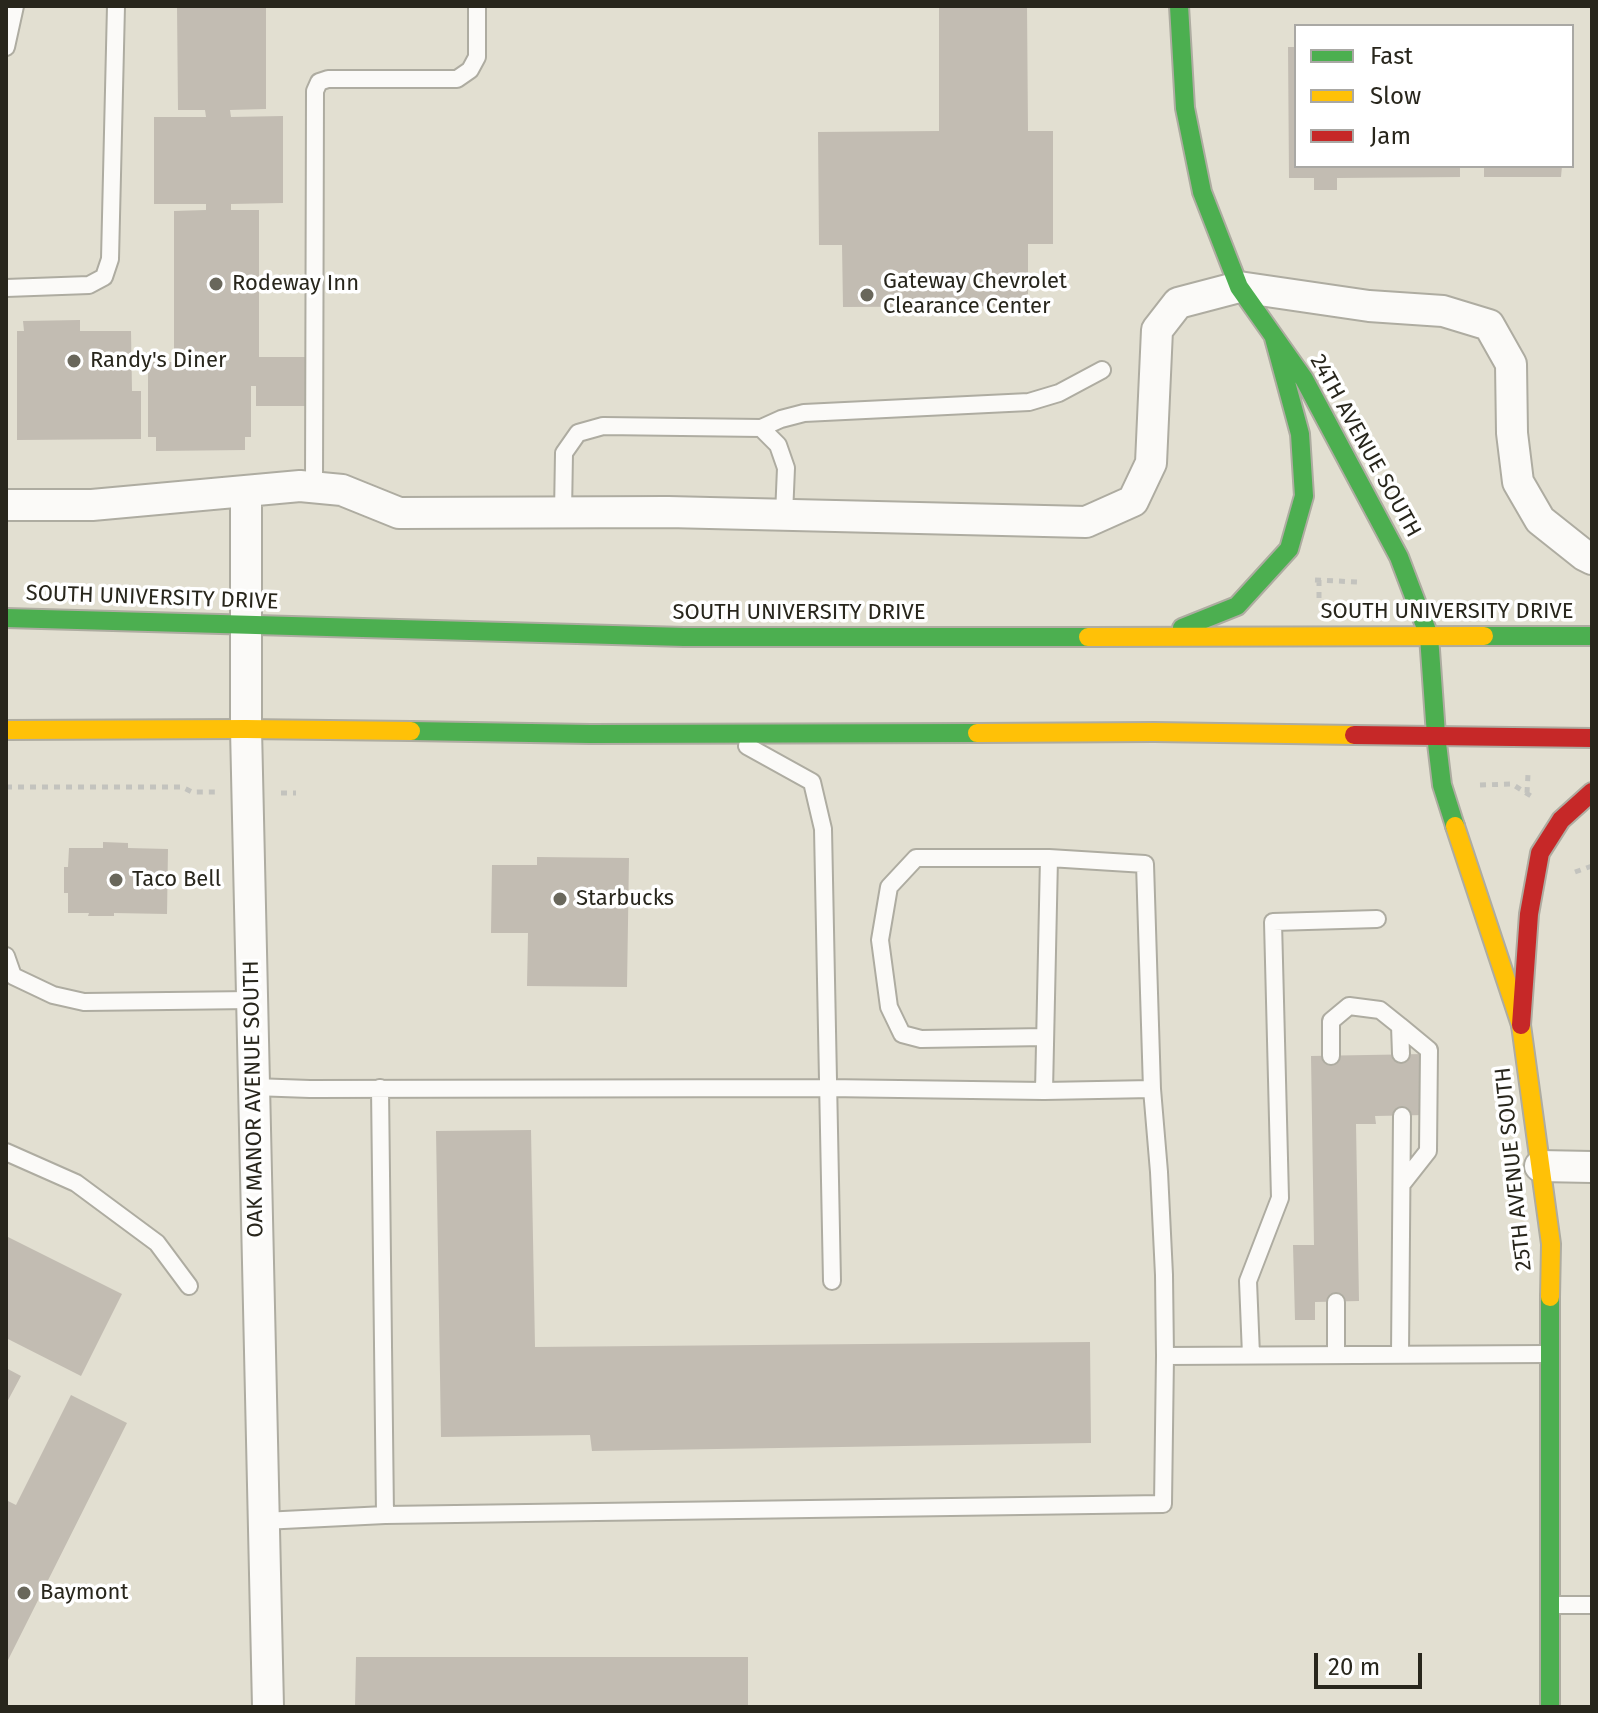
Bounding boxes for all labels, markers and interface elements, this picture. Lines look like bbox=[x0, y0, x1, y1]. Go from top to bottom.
legend bbox=[1294, 24, 1574, 168]
text: Fast bbox=[1370, 42, 1413, 70]
text: Slow bbox=[1370, 82, 1421, 110]
text: Jam bbox=[1370, 122, 1411, 150]
place label: Gateway Chevrolet Clearance Center bbox=[883, 269, 1067, 320]
place label: Rodeway Inn bbox=[232, 271, 359, 297]
marker: Rodeway Inn bbox=[207, 275, 225, 293]
marker: Gateway Chevrolet Clearance Center bbox=[858, 286, 876, 304]
place label: Randy's Diner bbox=[90, 348, 226, 374]
street label: 24TH AVENUE SOUTH bbox=[1304, 350, 1426, 542]
marker: Randy's Diner bbox=[65, 352, 83, 370]
street label: SOUTH UNIVERSITY DRIVE bbox=[25, 580, 279, 616]
street label: SOUTH UNIVERSITY DRIVE bbox=[1321, 599, 1573, 625]
street label: SOUTH UNIVERSITY DRIVE bbox=[673, 600, 925, 626]
place label: Taco Bell bbox=[132, 867, 221, 893]
marker: Taco Bell bbox=[107, 871, 125, 889]
place label: Starbucks bbox=[576, 886, 674, 912]
marker: Starbucks bbox=[551, 890, 569, 908]
street label: OAK MANOR AVENUE SOUTH bbox=[238, 960, 270, 1238]
street label: 25TH AVENUE SOUTH bbox=[1490, 1066, 1538, 1272]
place label: Baymont bbox=[40, 1580, 128, 1606]
marker: Baymont bbox=[15, 1584, 33, 1602]
scale bar bbox=[1318, 1637, 1426, 1687]
text: 20 m bbox=[1328, 1653, 1380, 1681]

